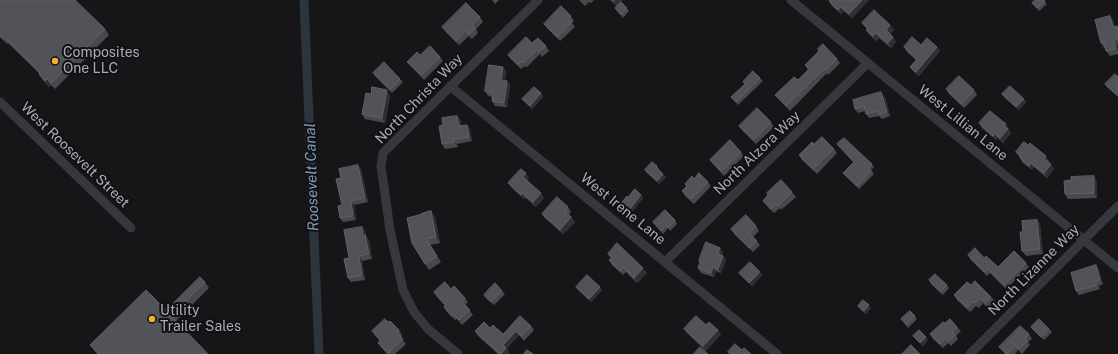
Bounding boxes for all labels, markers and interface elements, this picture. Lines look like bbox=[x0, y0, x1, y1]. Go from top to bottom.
place label: Composites One LLC bbox=[63, 45, 140, 78]
street label: North Christa Way bbox=[372, 51, 466, 147]
marker: Composites One LLC bbox=[50, 56, 60, 66]
street label: West Lillian Lane bbox=[915, 82, 1011, 164]
street label: West Roosevelt Street bbox=[17, 99, 133, 211]
street label: North Alzora Way bbox=[710, 108, 804, 198]
water label: Roosevelt Canal bbox=[301, 123, 323, 231]
street label: West Irene Lane bbox=[577, 170, 669, 248]
street label: North Lizanne Way bbox=[985, 221, 1083, 319]
place label: Utility Trailer Sales bbox=[160, 303, 241, 336]
marker: Utility Trailer Sales bbox=[147, 314, 157, 324]

